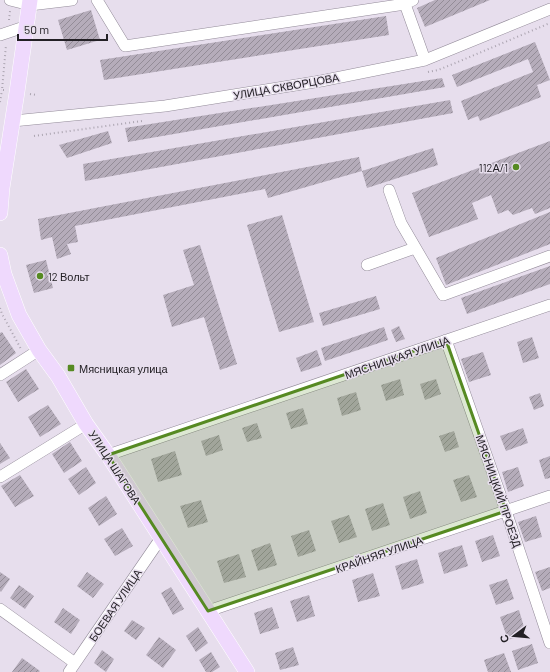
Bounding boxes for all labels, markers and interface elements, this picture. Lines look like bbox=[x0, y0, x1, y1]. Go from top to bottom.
scale bar bbox=[18, 16, 107, 42]
text: 50 m bbox=[24, 22, 49, 36]
street label: УЛИЦА СКВОРЦОВА bbox=[232, 70, 341, 102]
place label: 112А/1 bbox=[479, 161, 508, 174]
marker: 112А/1 bbox=[511, 162, 521, 172]
place label: 12 Вольт bbox=[48, 270, 90, 283]
marker: 12 Вольт bbox=[35, 271, 45, 281]
street label: МЯСНИЦКАЯ УЛИЦА bbox=[343, 333, 452, 381]
place label: Мясницкая улица bbox=[79, 362, 169, 375]
marker: Мясницкая улица bbox=[66, 363, 76, 373]
street label: УЛИЦА ШАГОВА bbox=[86, 428, 144, 507]
street label: МЯСНИЦКИЙ ПРОЕЗД bbox=[474, 433, 525, 550]
street label: КРАЙНЯЯ УЛИЦА bbox=[334, 533, 425, 575]
street label: БОЕВАЯ УЛИЦА bbox=[86, 566, 144, 644]
north arrow bbox=[494, 616, 534, 656]
text: С bbox=[497, 633, 511, 645]

